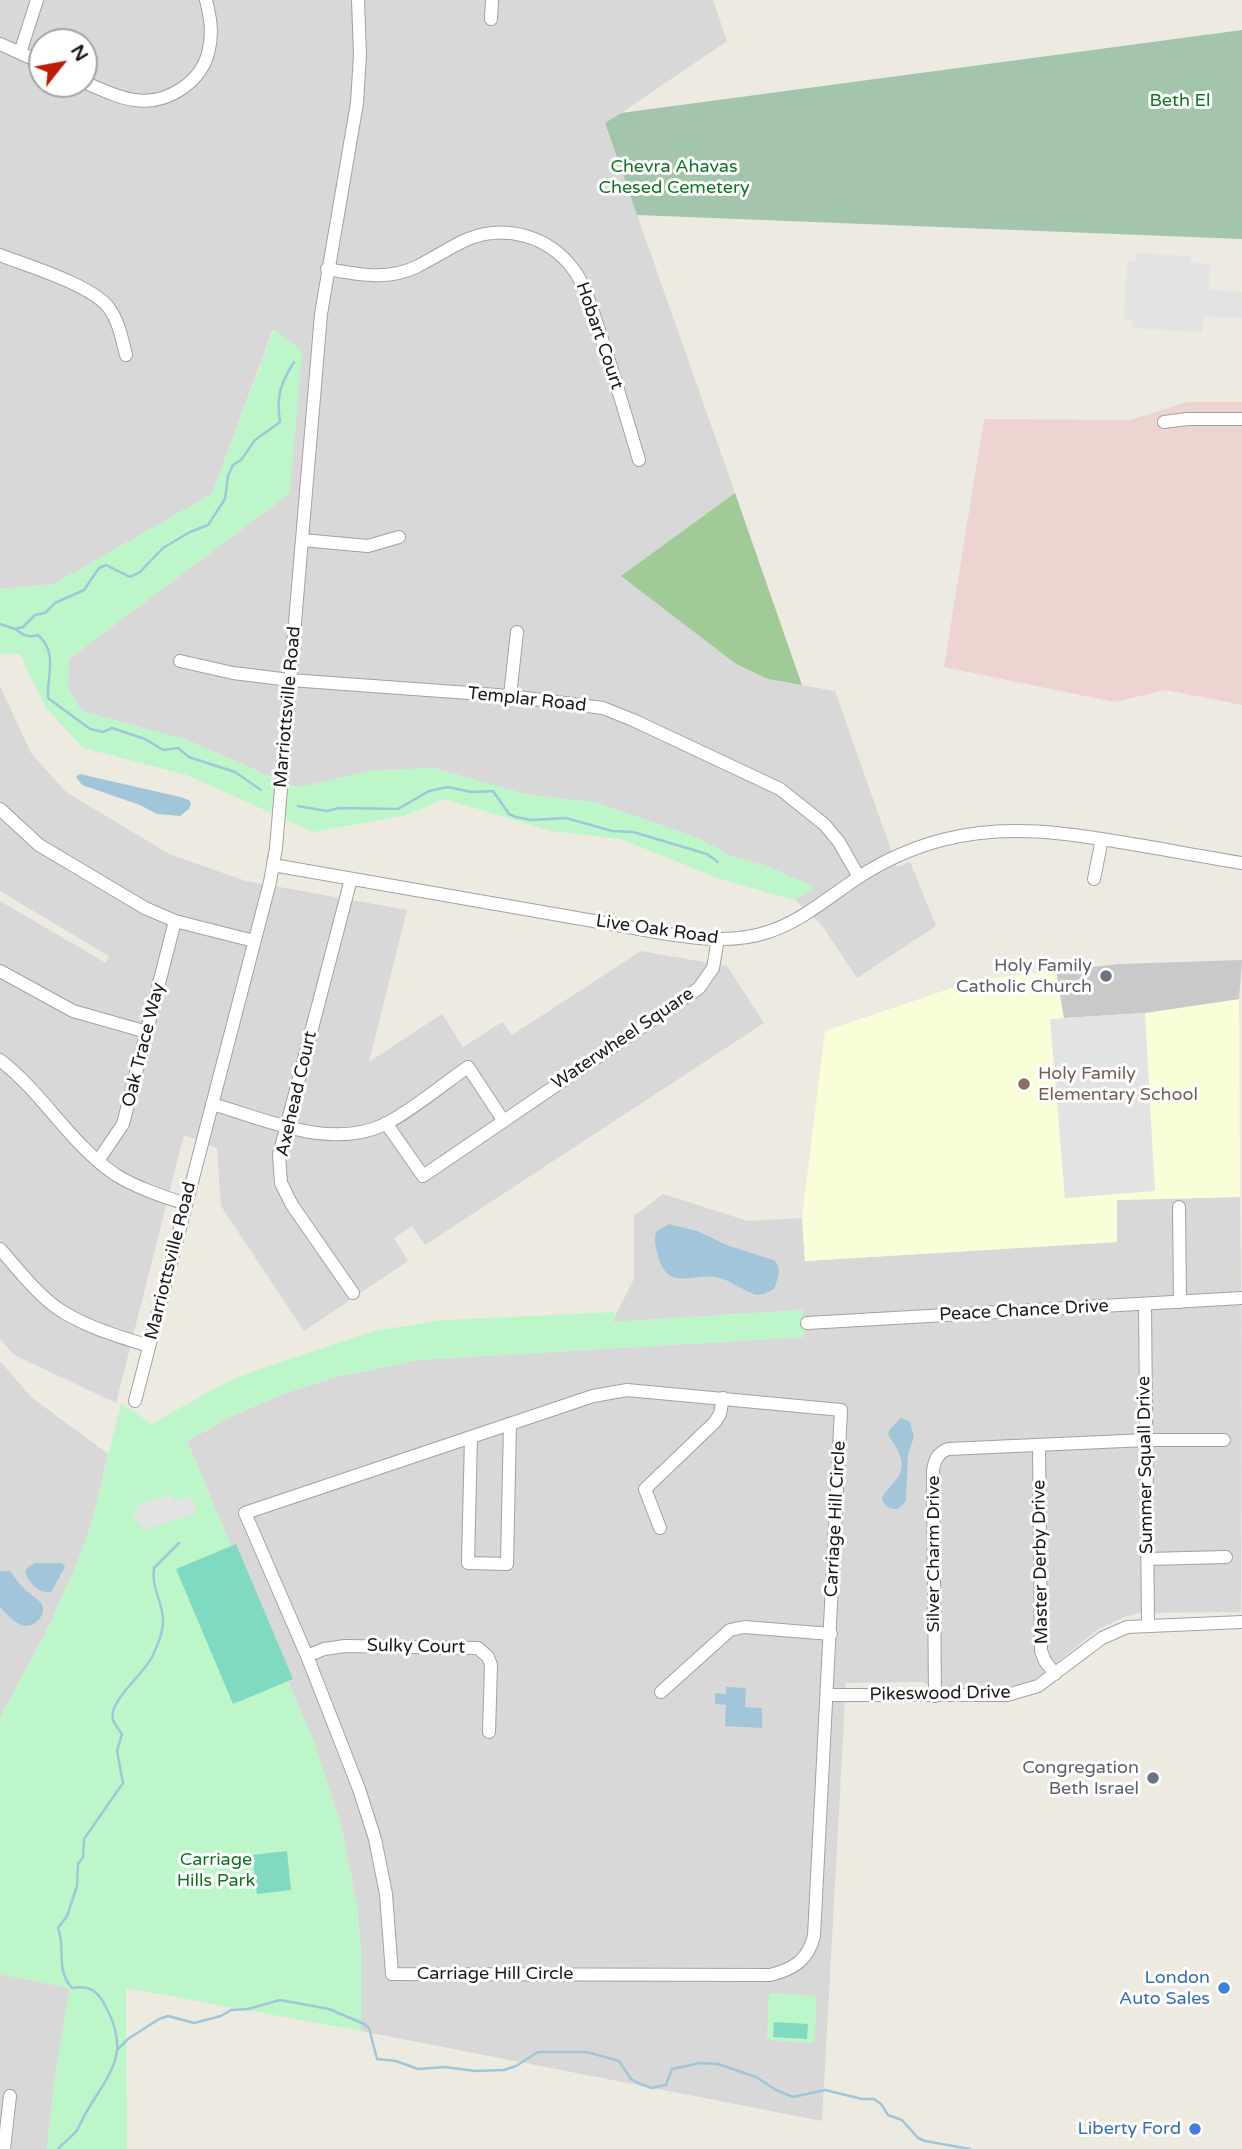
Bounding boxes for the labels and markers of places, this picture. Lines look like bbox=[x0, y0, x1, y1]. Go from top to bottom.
place label: Holy Family Catholic Church bbox=[956, 955, 1092, 998]
marker: Holy Family Catholic Church bbox=[1098, 968, 1114, 984]
place label: Holy Family Elementary School bbox=[1038, 1063, 1198, 1106]
marker: Holy Family Elementary School bbox=[1016, 1076, 1032, 1092]
place label: Congregation Beth Israel bbox=[1022, 1757, 1139, 1800]
marker: Congregation Beth Israel bbox=[1145, 1770, 1161, 1786]
place label: London Auto Sales bbox=[1119, 1967, 1210, 2010]
marker: London Auto Sales bbox=[1216, 1980, 1232, 1996]
place label: Liberty Ford bbox=[1077, 2118, 1181, 2140]
marker: Liberty Ford bbox=[1187, 2121, 1203, 2137]

